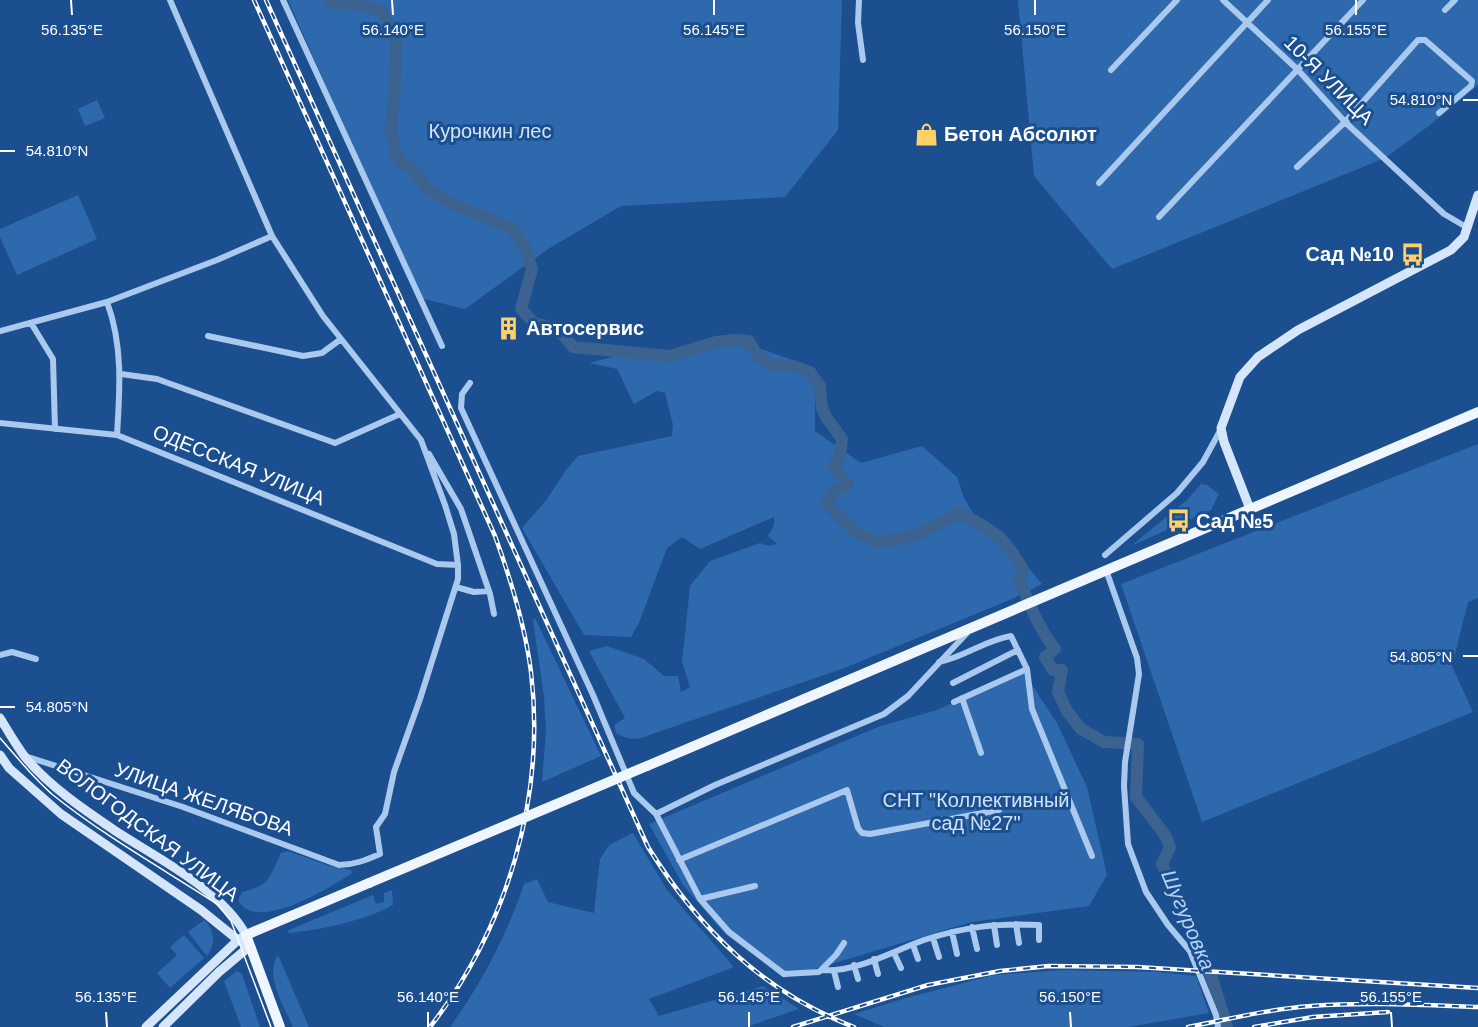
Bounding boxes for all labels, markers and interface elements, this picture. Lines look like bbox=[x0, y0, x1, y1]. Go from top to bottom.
text: 56.135°E bbox=[41, 21, 103, 38]
text: 56.140°E bbox=[362, 21, 424, 38]
text: 56.145°E bbox=[683, 21, 745, 38]
text: 56.150°E bbox=[1004, 21, 1066, 38]
text: 56.155°E bbox=[1325, 21, 1387, 38]
street label: 10-Я УЛИЦА bbox=[1280, 31, 1378, 129]
text: 54.810°N bbox=[1390, 91, 1452, 108]
park label: Курочкин лес bbox=[429, 120, 551, 142]
shop icon: Бетон Абсолют bbox=[913, 121, 939, 147]
place label: Бетон Абсолют bbox=[944, 123, 1097, 145]
text: 54.810°N bbox=[26, 142, 88, 159]
bus stop icon: Сад №10 bbox=[1399, 241, 1425, 267]
place label: Сад №10 bbox=[1305, 243, 1394, 265]
building icon: Автосервис bbox=[495, 315, 521, 341]
place label: Автосервис bbox=[526, 317, 644, 339]
street label: ОДЕССКАЯ УЛИЦА bbox=[150, 420, 329, 510]
bus stop icon: Сад №5 bbox=[1165, 508, 1191, 534]
place label: Сад №5 bbox=[1196, 510, 1273, 532]
text: 54.805°N bbox=[1390, 648, 1452, 665]
text: 54.805°N bbox=[26, 698, 88, 715]
street label: ВОЛОГОДСКАЯ УЛИЦА bbox=[53, 754, 244, 906]
street label: УЛИЦА ЖЕЛЯБОВА bbox=[112, 758, 297, 840]
park label: СНТ "Коллективный сад №27" bbox=[882, 789, 1070, 834]
water label: Шугуровка bbox=[1157, 866, 1220, 973]
text: 56.135°E bbox=[75, 988, 137, 1005]
text: 56.140°E bbox=[397, 988, 459, 1005]
text: 56.145°E bbox=[718, 988, 780, 1005]
text: 56.150°E bbox=[1039, 988, 1101, 1005]
text: 56.155°E bbox=[1360, 988, 1422, 1005]

